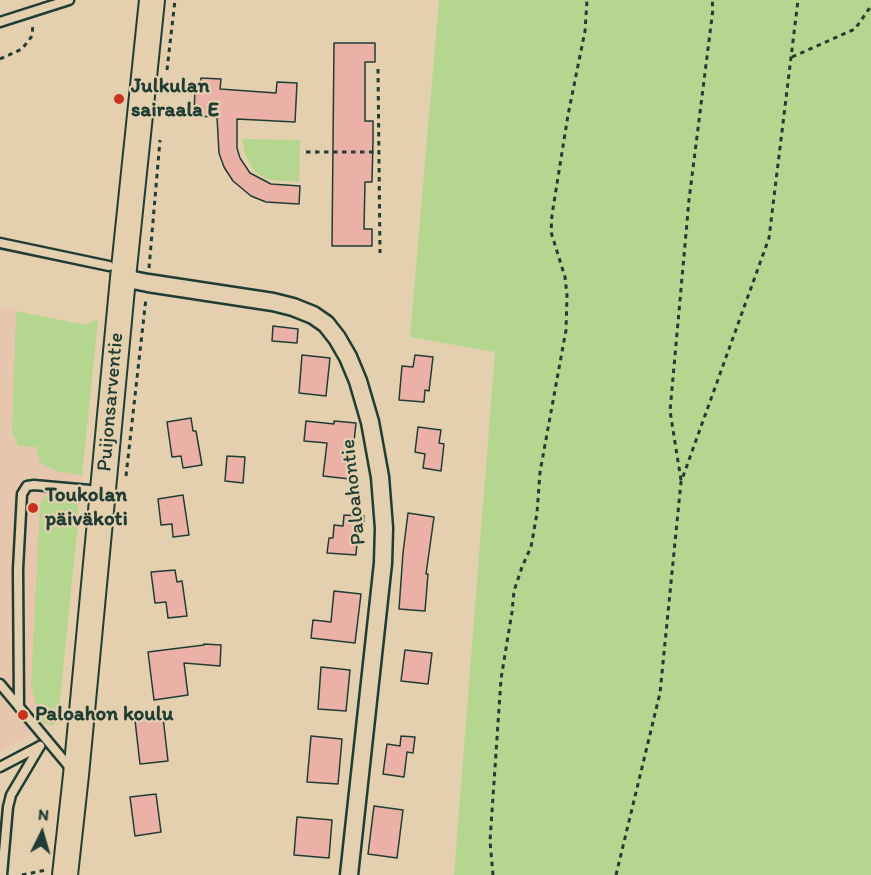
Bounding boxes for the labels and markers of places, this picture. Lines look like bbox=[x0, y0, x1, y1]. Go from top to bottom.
place label: Julkulan sairaala E bbox=[131, 74, 219, 124]
marker: Julkulan sairaala E bbox=[112, 92, 126, 106]
place label: Toukolan päiväkoti bbox=[45, 483, 128, 533]
marker: Toukolan päiväkoti bbox=[26, 501, 40, 515]
place label: Paloahon koulu bbox=[35, 702, 173, 728]
marker: Paloahon koulu bbox=[16, 708, 30, 722]

